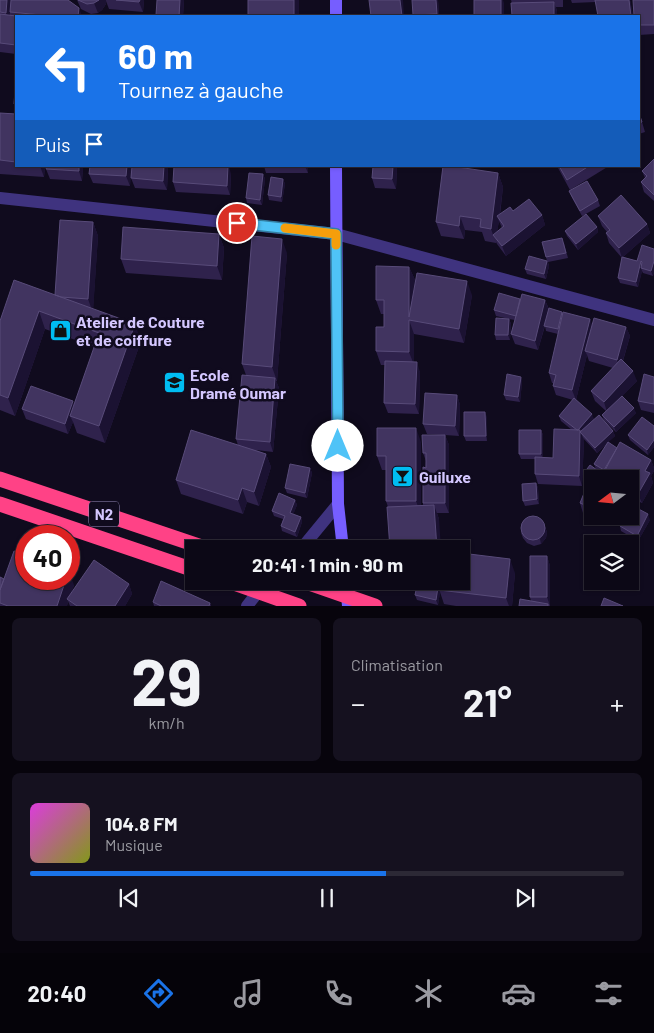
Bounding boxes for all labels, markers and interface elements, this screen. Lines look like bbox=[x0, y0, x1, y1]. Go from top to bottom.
text: 60 m bbox=[118, 34, 193, 76]
icon: left bbox=[35, 35, 100, 100]
text: Tournez à gauche bbox=[118, 76, 284, 102]
icon: arrive bbox=[80, 130, 108, 158]
text: Puis bbox=[35, 133, 70, 156]
pin bbox=[216, 202, 258, 244]
icon: arrive bbox=[223, 209, 251, 237]
place label: Atelier de Couture et de coiffure bbox=[76, 312, 205, 349]
shop icon: Atelier de Couture et de coiffure bbox=[48, 318, 72, 342]
place label: Ecole Dramé Oumar bbox=[190, 365, 286, 402]
school or university icon: Ecole Dramé Oumar bbox=[162, 371, 186, 395]
position arrow bbox=[311, 419, 363, 471]
bar icon: Guiluxe bbox=[391, 464, 415, 488]
place label: Guiluxe bbox=[419, 467, 471, 486]
north arrow bbox=[584, 470, 639, 525]
map controls bbox=[584, 470, 639, 590]
road number: N2 bbox=[89, 502, 119, 526]
speed limit sign: 40 bbox=[15, 525, 80, 590]
button: layers bbox=[584, 535, 639, 590]
text: 20:41 · 1 min · 90 m bbox=[252, 553, 403, 576]
text: 29 bbox=[131, 641, 202, 719]
text: Climatisation bbox=[351, 655, 443, 674]
text: 21° bbox=[463, 679, 512, 725]
text: − bbox=[351, 686, 365, 720]
text: + bbox=[610, 686, 624, 720]
text: km/h bbox=[148, 713, 185, 732]
text: 104.8 FM bbox=[105, 812, 178, 835]
text: Musique bbox=[105, 835, 163, 854]
icon: previous bbox=[115, 884, 143, 912]
icon: pause bbox=[313, 884, 341, 912]
icon: next bbox=[511, 884, 539, 912]
icon: directions bbox=[141, 976, 176, 1011]
icon: music bbox=[231, 976, 266, 1011]
icon: phone bbox=[321, 976, 356, 1011]
icon: climate bbox=[411, 976, 446, 1011]
icon: car bbox=[501, 976, 536, 1011]
icon: filters bbox=[591, 976, 626, 1011]
text: 20:40 bbox=[28, 980, 86, 1006]

